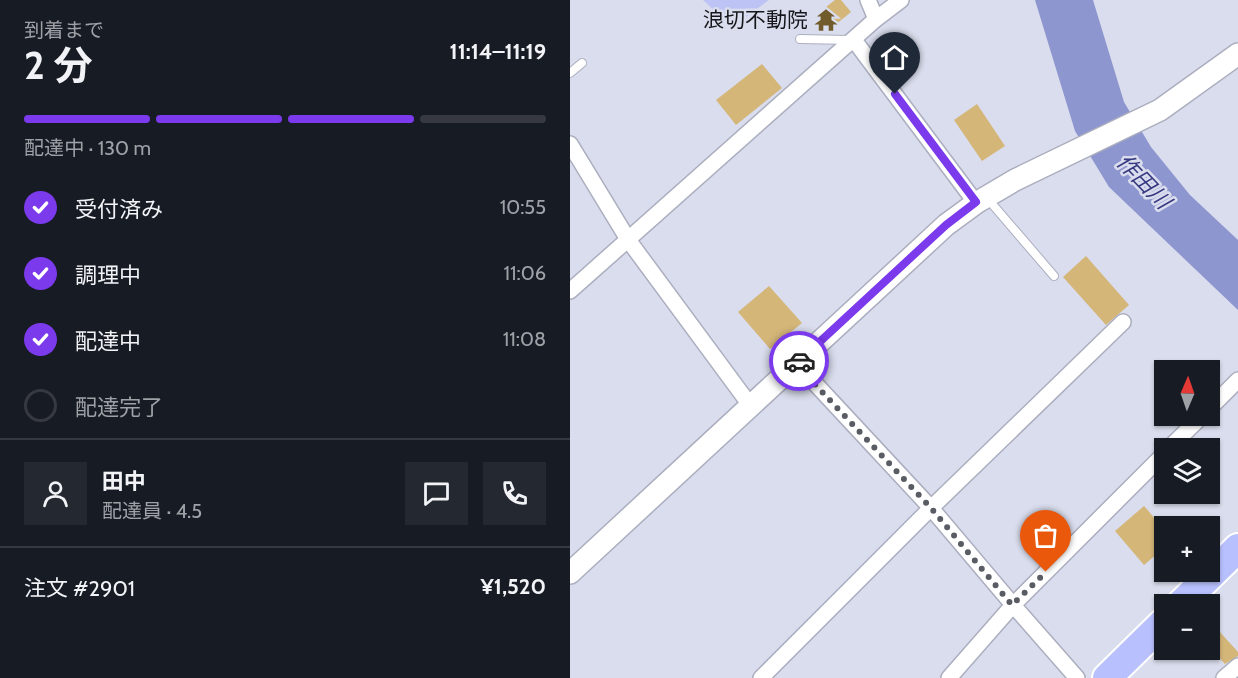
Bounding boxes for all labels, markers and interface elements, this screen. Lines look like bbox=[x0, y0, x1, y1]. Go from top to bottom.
place label: 浪切不動院 bbox=[703, 7, 808, 32]
temple icon: 浪切不動院 bbox=[813, 7, 839, 33]
text: 到着まで bbox=[24, 18, 104, 42]
pin bbox=[869, 32, 920, 94]
text: 11:14–11:19 bbox=[450, 38, 546, 65]
text: 2 分 bbox=[24, 41, 92, 89]
icon: home bbox=[878, 41, 911, 74]
text: 配達中 · 130 m bbox=[24, 136, 151, 160]
water label: 作田川 bbox=[1111, 148, 1178, 216]
icon: check bbox=[24, 191, 57, 224]
text: 10:55 bbox=[500, 195, 546, 219]
text: 受付済み bbox=[75, 196, 163, 223]
icon: check bbox=[24, 257, 57, 290]
text: 11:06 bbox=[503, 261, 546, 285]
text: 調理中 bbox=[75, 262, 141, 289]
icon: check bbox=[24, 323, 57, 356]
text: 11:08 bbox=[503, 327, 546, 351]
text: 配達中 bbox=[75, 328, 141, 355]
courier bbox=[769, 331, 829, 391]
icon: car bbox=[783, 345, 816, 378]
north arrow bbox=[1154, 360, 1220, 426]
map controls bbox=[1154, 360, 1220, 660]
text: 配達完了 bbox=[75, 394, 163, 421]
button: layers bbox=[1154, 438, 1220, 504]
button: person bbox=[24, 462, 87, 525]
button: chat bbox=[405, 462, 468, 525]
button: phone bbox=[483, 462, 546, 525]
text: 田中 bbox=[102, 468, 146, 495]
text: 配達員 · 4.5 bbox=[102, 499, 202, 523]
pin bbox=[1020, 510, 1071, 572]
button: + bbox=[1154, 516, 1220, 582]
icon: bag bbox=[1029, 519, 1062, 552]
text: ¥1,520 bbox=[481, 573, 546, 600]
text: 注文 #2901 bbox=[24, 575, 135, 602]
button: − bbox=[1154, 594, 1220, 660]

